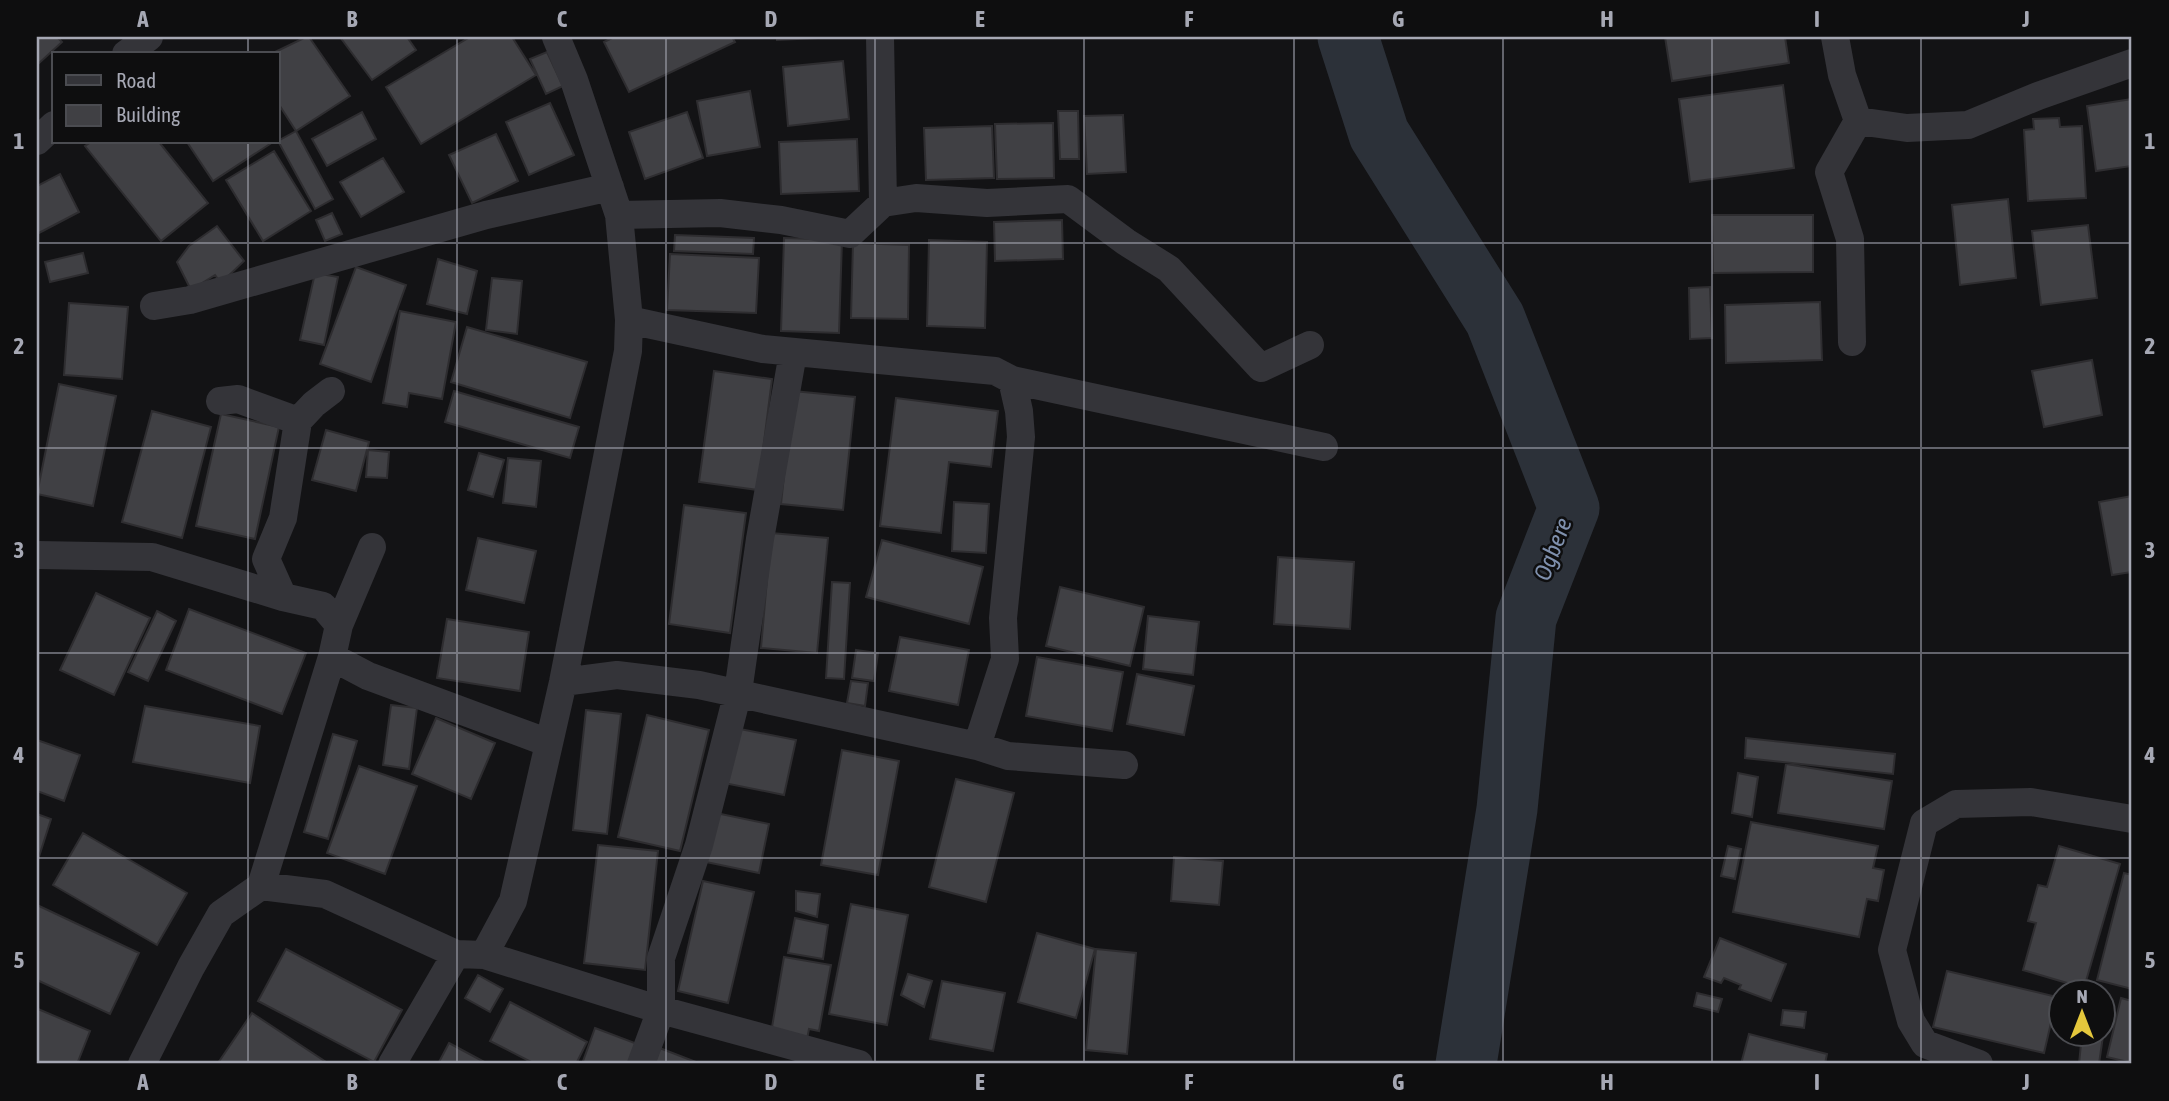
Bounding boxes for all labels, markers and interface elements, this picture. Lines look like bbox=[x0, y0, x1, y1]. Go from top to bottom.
text: A bbox=[136, 6, 149, 32]
text: B bbox=[347, 6, 358, 32]
text: C bbox=[557, 6, 568, 32]
text: D bbox=[765, 6, 778, 32]
text: E bbox=[975, 6, 985, 32]
text: F bbox=[1184, 6, 1194, 32]
text: G bbox=[1392, 6, 1404, 32]
text: H bbox=[1600, 6, 1614, 32]
text: I bbox=[1814, 6, 1820, 32]
text: J bbox=[2021, 6, 2030, 32]
legend bbox=[52, 52, 280, 144]
text: Road bbox=[116, 68, 156, 92]
text: Building bbox=[116, 102, 180, 126]
text: 1 bbox=[14, 128, 25, 154]
text: 1 bbox=[2145, 128, 2156, 154]
text: 2 bbox=[14, 333, 24, 359]
text: 2 bbox=[2145, 333, 2155, 359]
water label: Ogbere bbox=[1528, 514, 1577, 584]
text: 3 bbox=[14, 537, 24, 563]
text: 3 bbox=[2145, 537, 2155, 563]
text: 4 bbox=[13, 742, 25, 768]
text: 4 bbox=[2144, 742, 2156, 768]
text: 5 bbox=[14, 947, 25, 973]
text: 5 bbox=[2145, 947, 2156, 973]
north arrow bbox=[2046, 978, 2116, 1048]
text: N bbox=[2076, 985, 2088, 1007]
text: A bbox=[136, 1069, 149, 1095]
text: B bbox=[347, 1069, 358, 1095]
text: C bbox=[557, 1069, 568, 1095]
text: D bbox=[765, 1069, 778, 1095]
text: E bbox=[975, 1069, 985, 1095]
text: F bbox=[1184, 1069, 1194, 1095]
text: G bbox=[1392, 1069, 1404, 1095]
text: H bbox=[1600, 1069, 1614, 1095]
text: I bbox=[1814, 1069, 1820, 1095]
text: J bbox=[2021, 1069, 2030, 1095]

